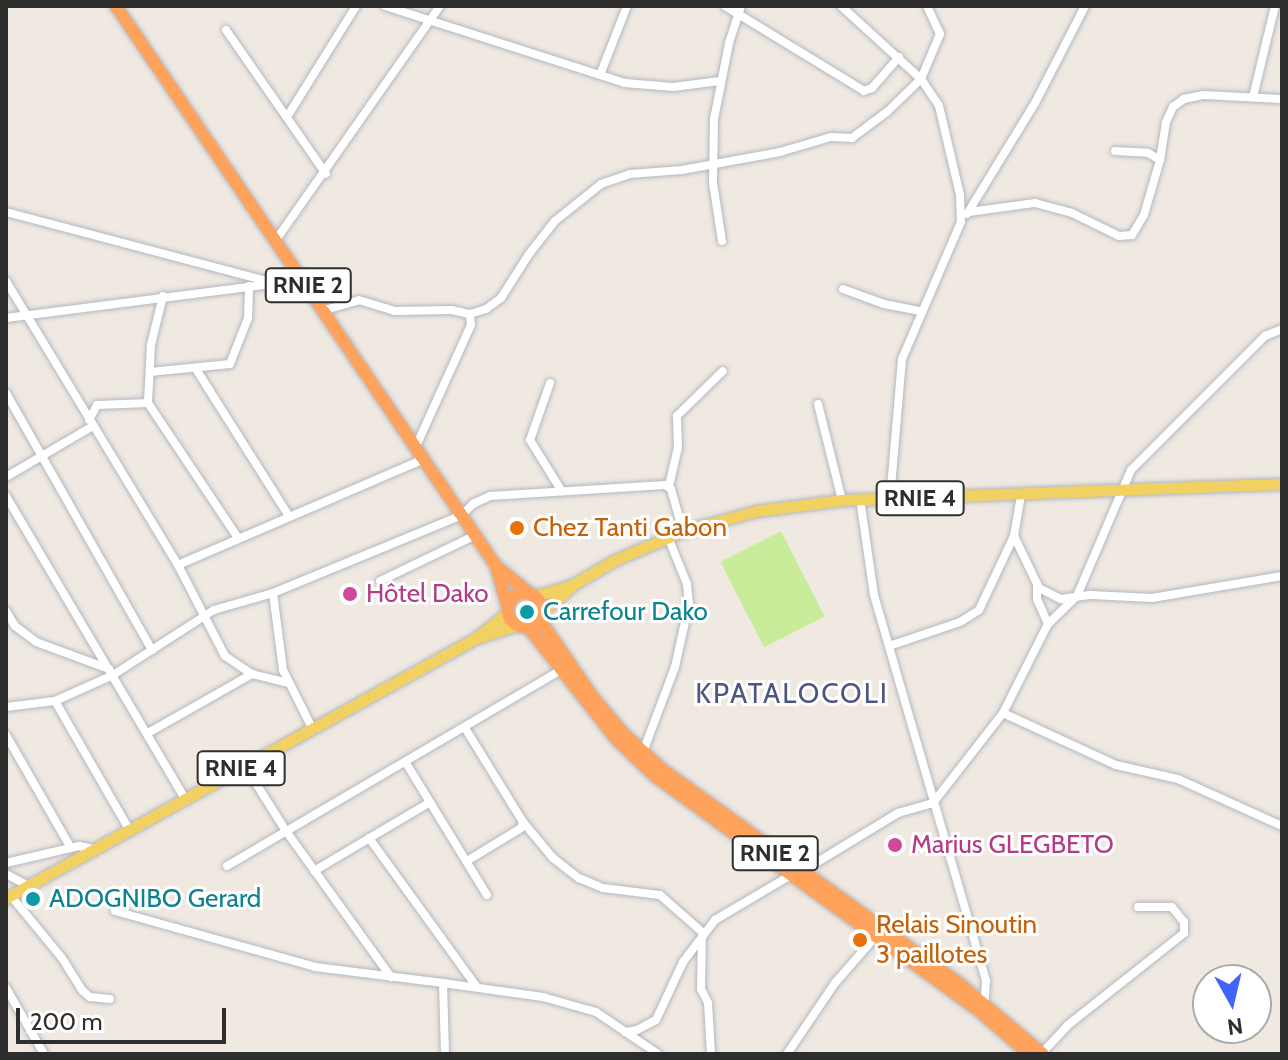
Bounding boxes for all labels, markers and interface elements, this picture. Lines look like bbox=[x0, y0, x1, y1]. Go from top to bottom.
road number: RNIE 2 bbox=[264, 265, 352, 305]
road number: RNIE 4 bbox=[874, 478, 966, 518]
place label: Chez Tanti Gabon bbox=[533, 512, 727, 544]
marker: Chez Tanti Gabon bbox=[508, 519, 526, 537]
place label: Hôtel Dako bbox=[366, 578, 489, 610]
marker: Hôtel Dako bbox=[341, 585, 359, 603]
place label: Carrefour Dako bbox=[543, 596, 708, 628]
marker: Carrefour Dako bbox=[518, 603, 536, 621]
district label: KPATALOCOLI bbox=[695, 676, 889, 710]
road number: RNIE 4 bbox=[195, 748, 287, 788]
place label: Marius GLEGBETO bbox=[911, 829, 1114, 861]
road number: RNIE 2 bbox=[731, 833, 819, 873]
marker: Marius GLEGBETO bbox=[886, 836, 904, 854]
place label: ADOGNIBO Gerard bbox=[49, 883, 261, 915]
marker: ADOGNIBO Gerard bbox=[24, 890, 42, 908]
place label: Relais Sinoutin 3 paillotes bbox=[876, 909, 1037, 970]
marker: Relais Sinoutin 3 paillotes bbox=[851, 931, 869, 949]
north arrow bbox=[1192, 964, 1272, 1044]
scale bar bbox=[20, 992, 230, 1042]
text: 200 m bbox=[30, 1007, 103, 1036]
text: N bbox=[1226, 1012, 1245, 1041]

